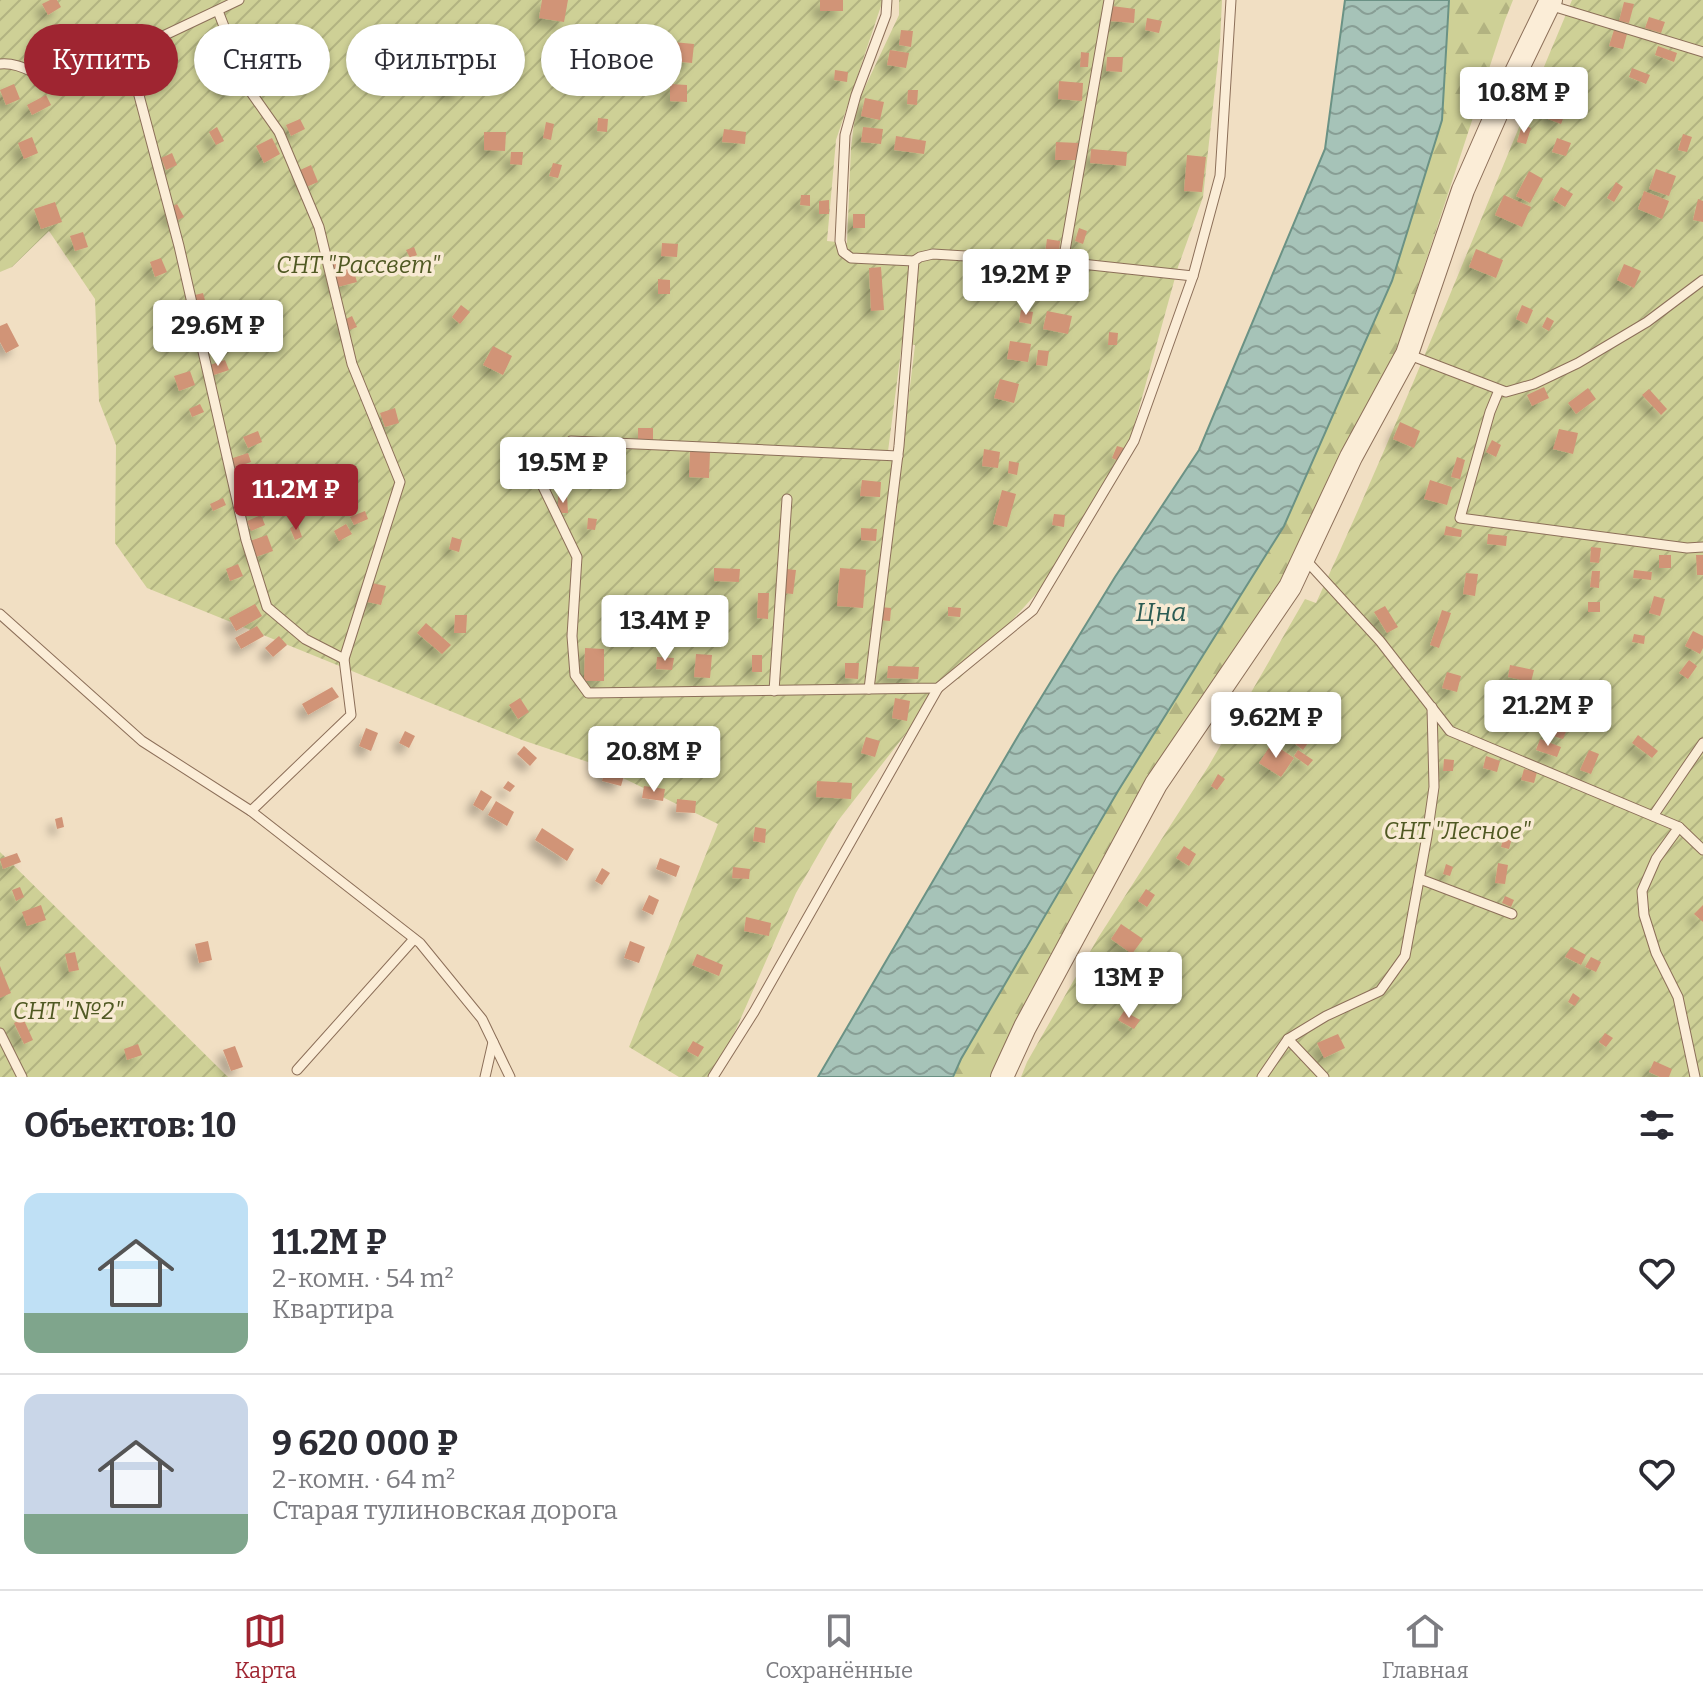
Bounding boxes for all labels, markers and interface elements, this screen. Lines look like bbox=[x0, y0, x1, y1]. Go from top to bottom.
chip: Купить bbox=[24, 24, 178, 96]
chip: Снять bbox=[194, 24, 330, 96]
chip: Фильтры bbox=[346, 24, 525, 96]
chip: Новое bbox=[541, 24, 682, 96]
pin: 10.8M ₽ bbox=[1450, 67, 1598, 135]
text: 10.8M ₽ bbox=[1478, 77, 1570, 108]
pin: 19.2M ₽ bbox=[952, 249, 1100, 317]
park label: СНТ "Рассвет" bbox=[276, 251, 441, 279]
text: 19.2M ₽ bbox=[981, 259, 1071, 290]
pin: 29.6M ₽ bbox=[144, 300, 292, 368]
text: 29.6M ₽ bbox=[171, 310, 265, 341]
pin: 19.5M ₽ bbox=[489, 437, 637, 505]
text: 19.5M ₽ bbox=[518, 447, 608, 478]
pin: 11.2M ₽ bbox=[222, 464, 370, 532]
text: 11.2M ₽ bbox=[252, 474, 340, 505]
pin: 13.4M ₽ bbox=[591, 595, 739, 663]
water label: Цна bbox=[1135, 597, 1187, 628]
text: 13.4M ₽ bbox=[619, 605, 711, 636]
pin: 21.2M ₽ bbox=[1474, 680, 1622, 748]
text: 21.2M ₽ bbox=[1502, 690, 1594, 721]
pin: 9.62M ₽ bbox=[1202, 692, 1350, 760]
text: 9.62M ₽ bbox=[1229, 702, 1323, 733]
pin: 20.8M ₽ bbox=[580, 726, 728, 794]
text: 20.8M ₽ bbox=[606, 736, 702, 767]
park label: СНТ "Лесное" bbox=[1383, 817, 1532, 845]
pin: 13M ₽ bbox=[1073, 952, 1185, 1020]
text: 13M ₽ bbox=[1094, 962, 1164, 993]
park label: СНТ "№2" bbox=[13, 997, 124, 1025]
icon: filters bbox=[1635, 1103, 1679, 1147]
text: Объектов: 10 bbox=[24, 1105, 237, 1146]
text: 11.2M ₽ bbox=[272, 1222, 387, 1263]
icon: home bbox=[88, 1225, 184, 1321]
icon: heart bbox=[1635, 1251, 1679, 1295]
text: 2-комн. · 54 m² bbox=[272, 1263, 454, 1294]
text: Квартира bbox=[272, 1294, 394, 1325]
text: 9 620 000 ₽ bbox=[272, 1423, 458, 1464]
icon: home bbox=[88, 1426, 184, 1522]
icon: heart bbox=[1635, 1452, 1679, 1496]
text: 2-комн. · 64 m² bbox=[272, 1464, 455, 1495]
text: Старая тулиновская дорога bbox=[272, 1495, 618, 1526]
tab: Карта bbox=[234, 1609, 296, 1684]
tab: Сохранённые bbox=[765, 1609, 913, 1684]
tab: Главная bbox=[1382, 1609, 1469, 1684]

